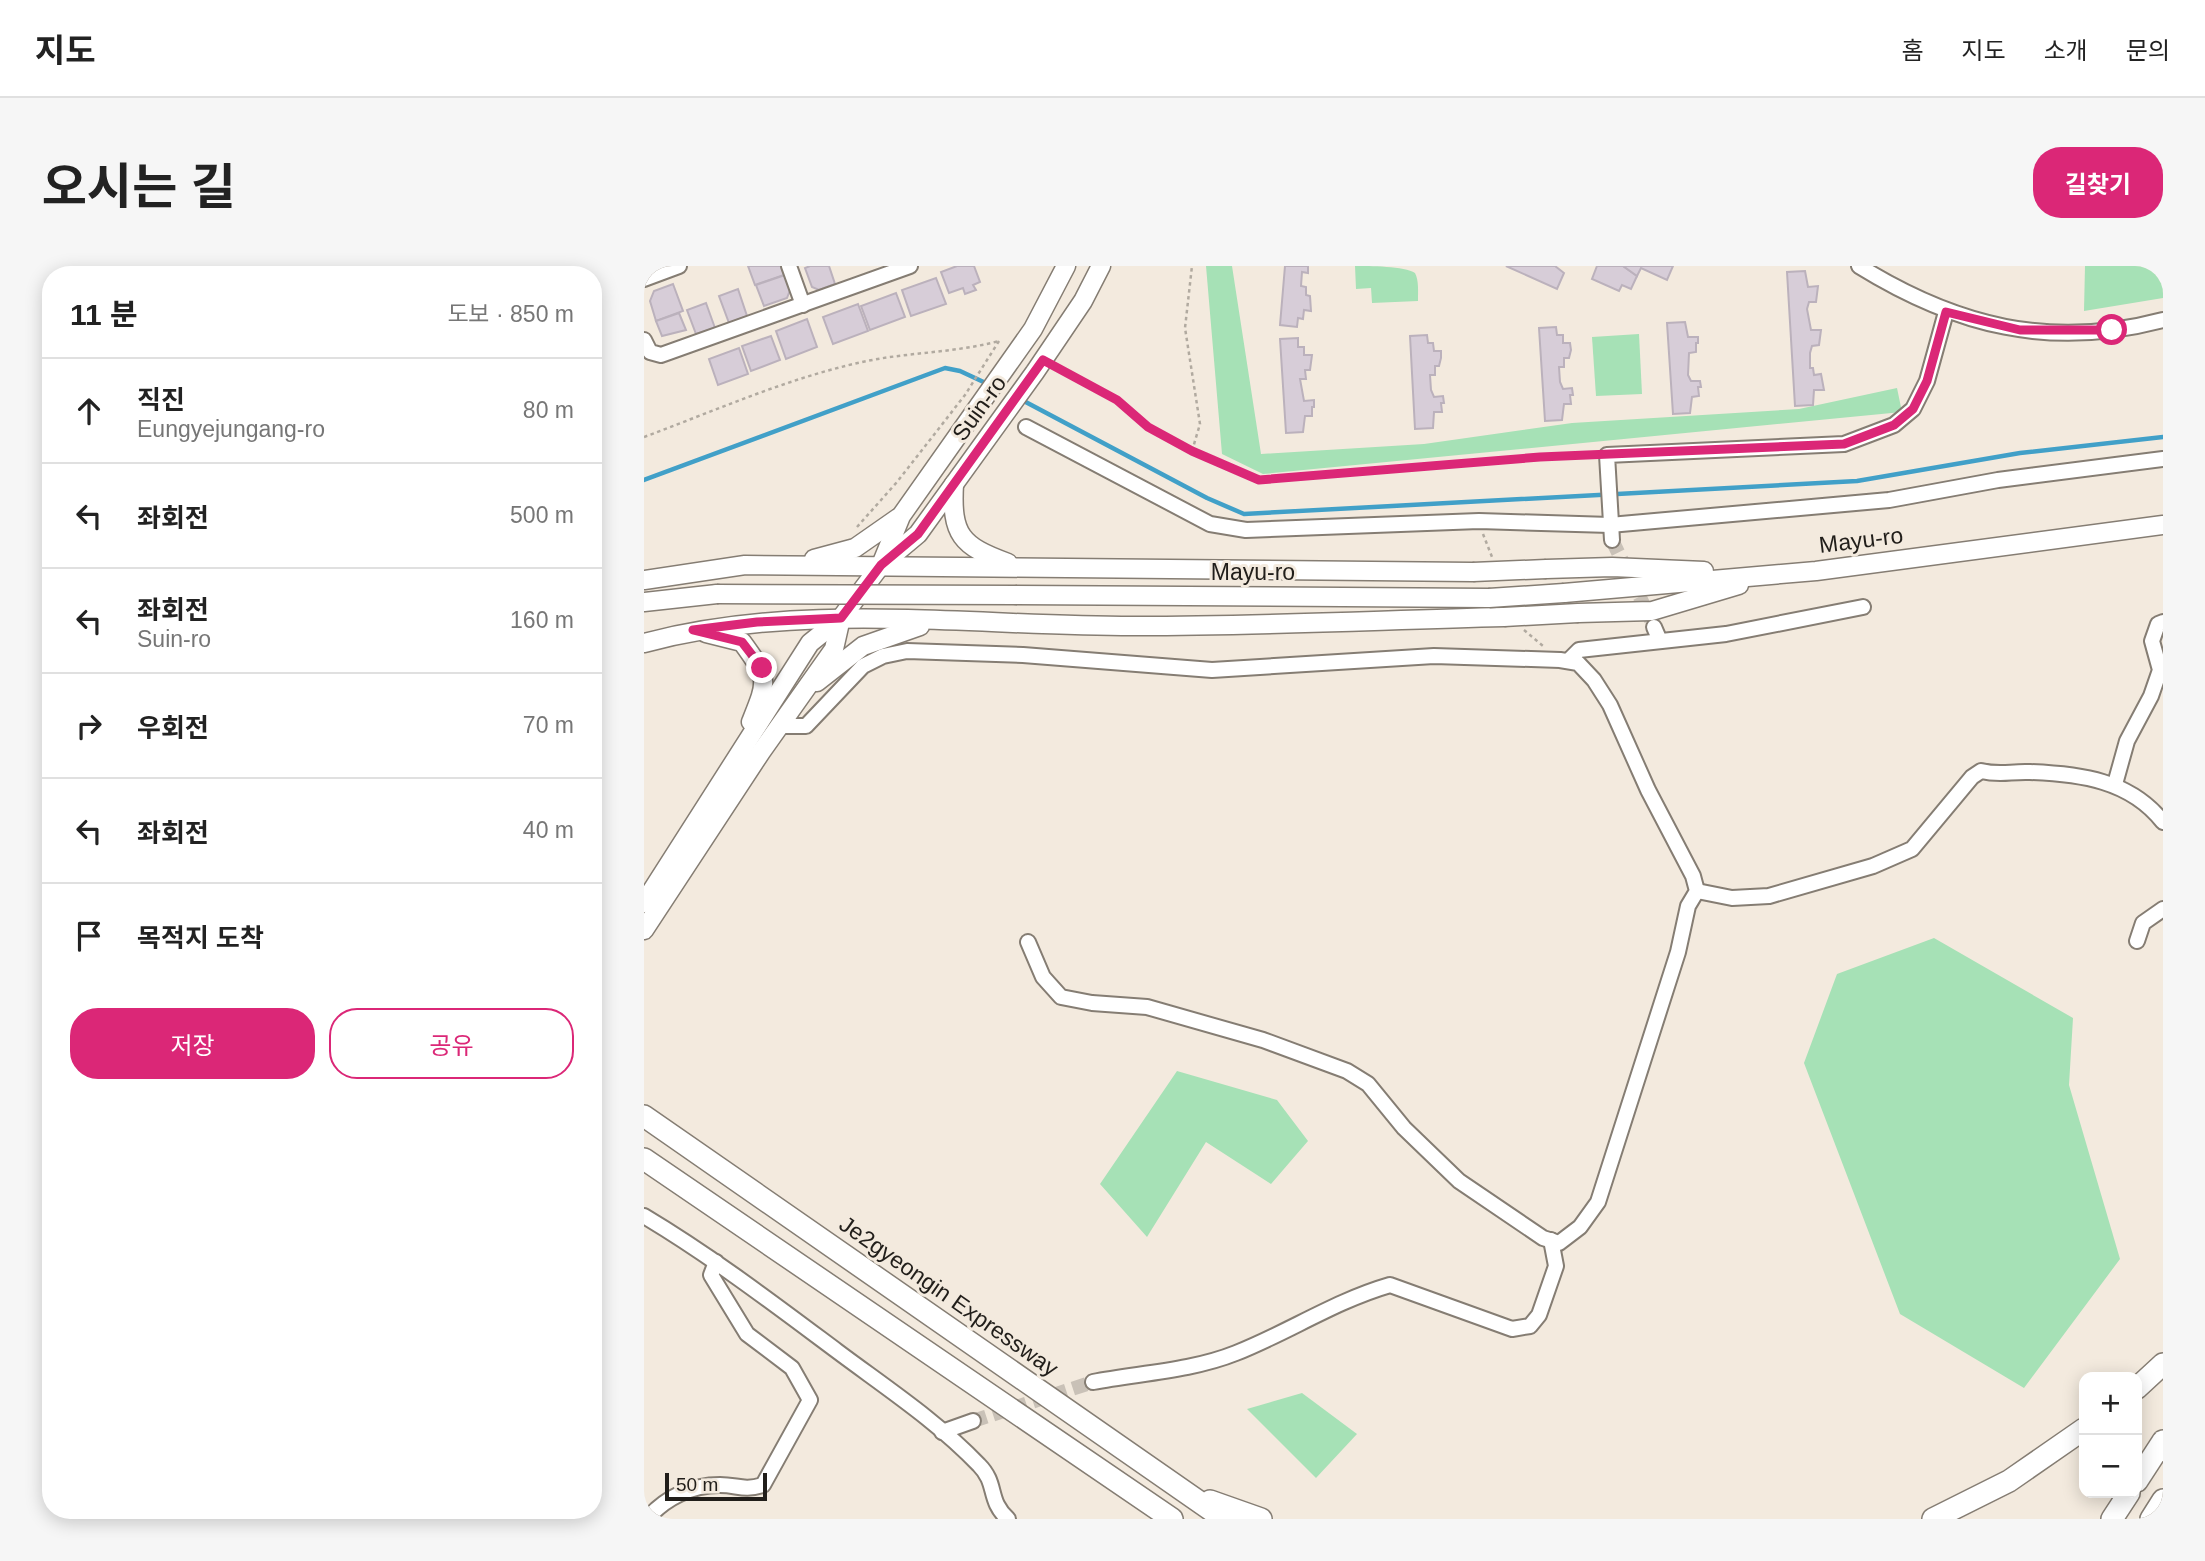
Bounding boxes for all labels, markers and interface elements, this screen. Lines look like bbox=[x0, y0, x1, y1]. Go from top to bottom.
text: 지도 bbox=[35, 32, 96, 69]
text: 홈 bbox=[1901, 37, 1923, 64]
text: 지도 bbox=[1961, 37, 2006, 64]
text: 소개 bbox=[2044, 37, 2088, 64]
text: 문의 bbox=[2126, 37, 2170, 64]
button: 길찾기 bbox=[2033, 147, 2163, 218]
text: 오시는 길 bbox=[42, 160, 236, 214]
text: 11 분 bbox=[70, 298, 138, 331]
text: 도보 · 850 m bbox=[447, 301, 574, 327]
route start bbox=[2096, 314, 2127, 345]
street label: Suin-ro bbox=[947, 370, 1011, 446]
text: 직진 bbox=[137, 385, 185, 415]
icon: ahead bbox=[70, 392, 108, 430]
text: 80 m bbox=[523, 397, 574, 423]
text: Eungyejungang-ro bbox=[137, 416, 325, 442]
icon: left bbox=[70, 497, 108, 535]
text: 500 m bbox=[510, 502, 574, 528]
text: 좌회전 bbox=[137, 503, 209, 533]
street label: Mayu-ro bbox=[1818, 522, 1904, 558]
street label: Mayu-ro bbox=[1211, 559, 1295, 585]
text: 좌회전 bbox=[137, 595, 209, 625]
icon: left bbox=[70, 602, 108, 640]
text: 160 m bbox=[510, 607, 574, 633]
text: Suin-ro bbox=[137, 626, 211, 652]
route end bbox=[746, 652, 777, 683]
icon: right bbox=[70, 707, 108, 745]
text: 70 m bbox=[523, 712, 574, 738]
text: 우회전 bbox=[137, 713, 209, 743]
icon: left bbox=[70, 812, 108, 850]
text: 40 m bbox=[523, 817, 574, 843]
text: 좌회전 bbox=[137, 818, 209, 848]
icon: arrive bbox=[70, 917, 108, 955]
text: 목적지 도착 bbox=[137, 923, 264, 953]
button: 저장 bbox=[70, 1008, 315, 1079]
button: 공유 bbox=[329, 1008, 574, 1079]
street label: Je2gyeongin Expressway bbox=[835, 1211, 1064, 1382]
map controls bbox=[2079, 1372, 2142, 1498]
button: + bbox=[2079, 1372, 2142, 1435]
button: − bbox=[2079, 1435, 2142, 1498]
scale bar bbox=[665, 1470, 766, 1502]
text: 50 m bbox=[676, 1474, 718, 1495]

